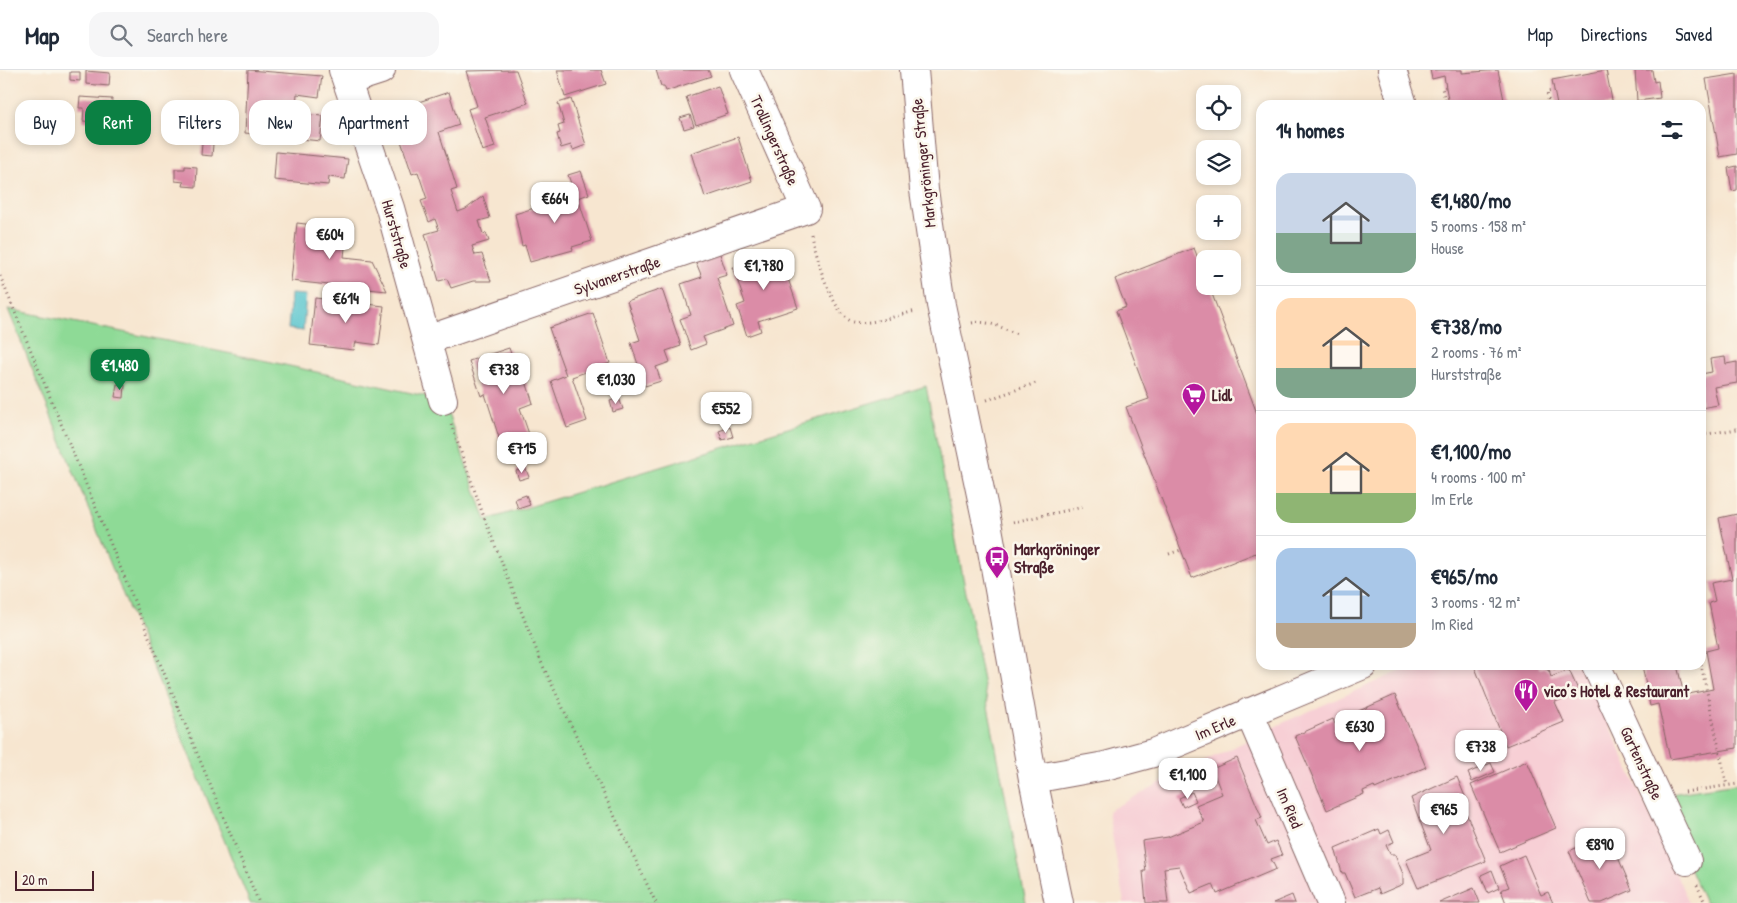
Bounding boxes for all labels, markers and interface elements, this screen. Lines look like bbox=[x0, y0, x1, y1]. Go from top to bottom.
search box bbox=[89, 12, 439, 57]
text: Map bbox=[25, 19, 59, 51]
icon: search bbox=[107, 21, 135, 49]
text: Search here bbox=[147, 22, 228, 48]
text: Map bbox=[1528, 22, 1553, 47]
text: Directions bbox=[1581, 22, 1647, 47]
text: Saved bbox=[1675, 22, 1712, 47]
map controls bbox=[1196, 85, 1241, 295]
button: locate bbox=[1196, 85, 1241, 130]
street label: Trollingerstraße bbox=[745, 91, 805, 189]
street label: Markgröninger Straße bbox=[905, 97, 941, 229]
chip: Buy bbox=[15, 100, 75, 145]
chip: Rent bbox=[85, 100, 151, 145]
chip: Filters bbox=[161, 100, 239, 145]
chip: New bbox=[249, 100, 311, 145]
chip: Apartment bbox=[321, 100, 427, 145]
text: 14 homes bbox=[1276, 116, 1344, 145]
icon: filters bbox=[1658, 116, 1686, 144]
button: layers bbox=[1196, 140, 1241, 185]
pin: €664 bbox=[525, 182, 585, 224]
text: €1,480/mo bbox=[1431, 186, 1511, 215]
text: €664 bbox=[542, 187, 568, 209]
icon: home bbox=[1316, 193, 1376, 253]
button: + bbox=[1196, 195, 1241, 240]
street label: Hurststraße bbox=[377, 197, 417, 272]
text: 5 rooms · 158 m² bbox=[1431, 215, 1526, 237]
pin: €604 bbox=[300, 218, 360, 260]
text: €604 bbox=[316, 223, 344, 245]
text: House bbox=[1431, 237, 1464, 259]
pin: €1,780 bbox=[723, 248, 805, 291]
street label: Sylvanerstraße bbox=[571, 250, 664, 300]
button: − bbox=[1196, 250, 1241, 295]
text: €1,780 bbox=[745, 254, 783, 276]
pin: €614 bbox=[316, 282, 376, 324]
text: €614 bbox=[333, 287, 359, 309]
text: €738/mo bbox=[1431, 312, 1502, 341]
icon: home bbox=[1316, 318, 1376, 378]
text: 2 rooms · 76 m² bbox=[1431, 341, 1521, 363]
pin: €1,480 bbox=[79, 348, 161, 391]
pin: €738 bbox=[474, 352, 534, 395]
text: €1,480 bbox=[102, 354, 138, 376]
text: €738 bbox=[489, 358, 519, 380]
pin: €1,030 bbox=[575, 362, 657, 405]
text: Hurststraße bbox=[1431, 363, 1502, 385]
text: €1,030 bbox=[597, 368, 635, 390]
supermarket icon: Lidl bbox=[1181, 382, 1207, 416]
place label: Lidl bbox=[1212, 384, 1233, 406]
pin: €552 bbox=[696, 392, 756, 434]
text: €552 bbox=[712, 397, 740, 419]
pin: €715 bbox=[492, 432, 552, 474]
text: €715 bbox=[508, 437, 536, 459]
text: €1,100/mo bbox=[1431, 437, 1511, 466]
icon: home bbox=[1316, 443, 1376, 503]
text: 4 rooms · 100 m² bbox=[1431, 466, 1526, 488]
text: Im Erle bbox=[1431, 488, 1473, 510]
place label: Markgröninger Straße bbox=[1014, 538, 1101, 579]
bus stop icon: Markgröninger Straße bbox=[984, 545, 1010, 579]
text: €965/mo bbox=[1431, 562, 1498, 591]
icon: home bbox=[1316, 568, 1376, 628]
text: 3 rooms · 92 m² bbox=[1431, 591, 1520, 613]
text: Im Ried bbox=[1431, 613, 1473, 635]
restaurant icon: vico’s Hotel & Restaurant bbox=[1513, 678, 1539, 712]
place label: vico’s Hotel & Restaurant bbox=[1543, 680, 1690, 702]
street label: Im Erle bbox=[1191, 708, 1239, 745]
pin: €630 bbox=[1330, 710, 1390, 752]
text: €630 bbox=[1346, 715, 1374, 737]
street label: Gartenstraße bbox=[1616, 723, 1669, 804]
pin: €738 bbox=[1451, 730, 1511, 772]
text: €738 bbox=[1466, 735, 1496, 757]
pin: €1,100 bbox=[1147, 758, 1229, 800]
text: €1,100 bbox=[1170, 763, 1206, 785]
street label: Im Ried bbox=[1272, 784, 1308, 832]
pin: €965 bbox=[1414, 792, 1474, 835]
text: €965 bbox=[1431, 798, 1457, 820]
pin: €890 bbox=[1570, 828, 1630, 870]
text: €890 bbox=[1586, 833, 1614, 855]
scale bar bbox=[15, 868, 94, 891]
text: 20 m bbox=[22, 870, 48, 889]

